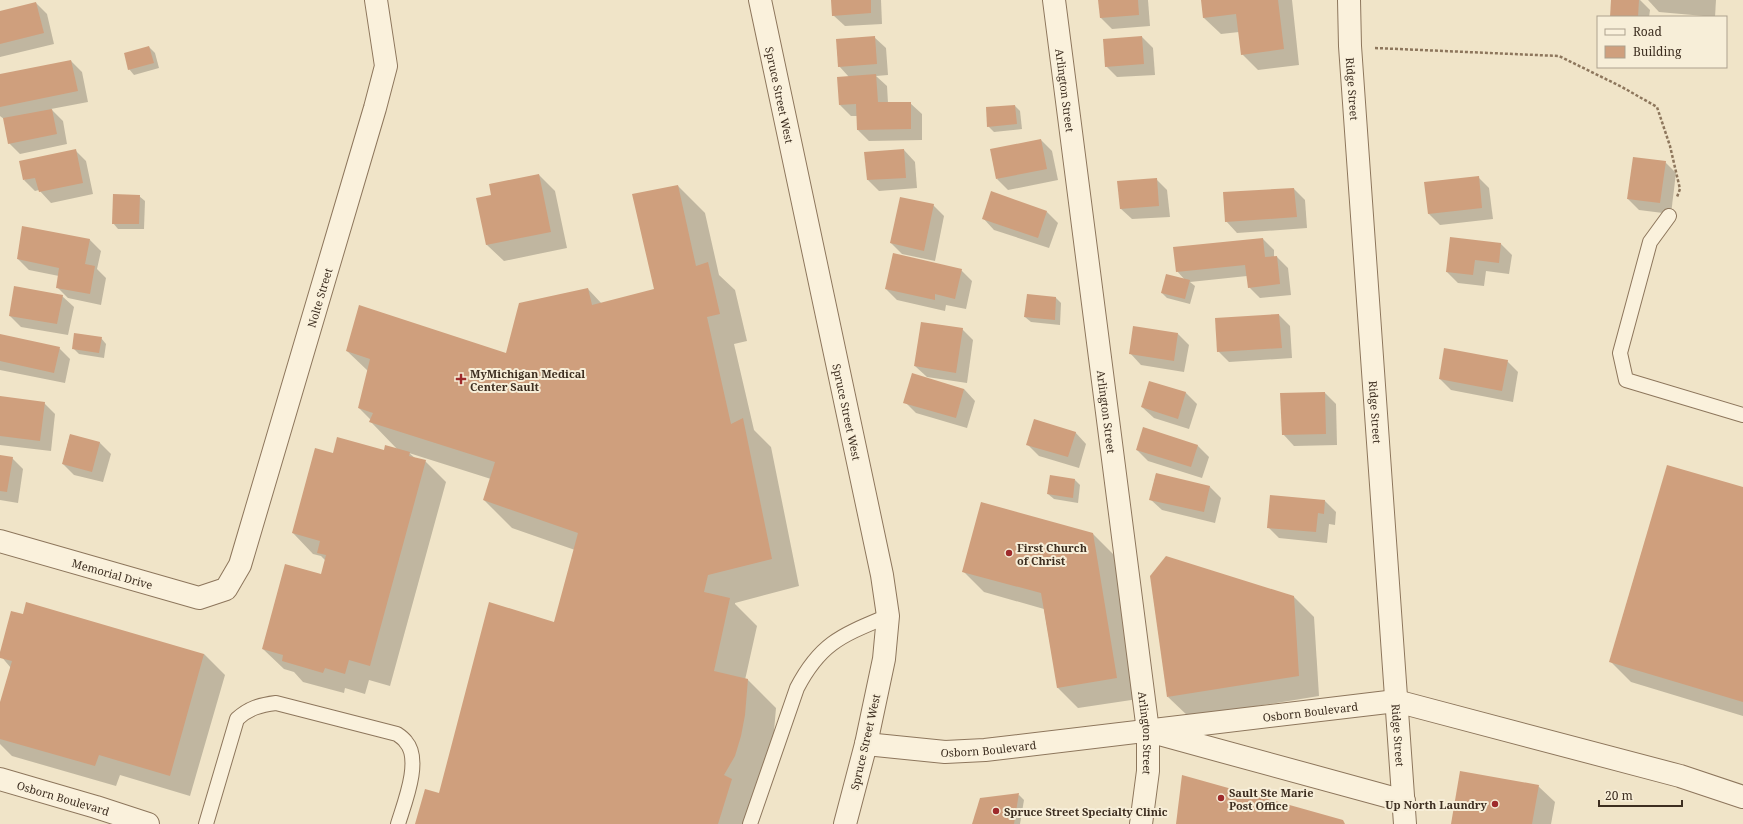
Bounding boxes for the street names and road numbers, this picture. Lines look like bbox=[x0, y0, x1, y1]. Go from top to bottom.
street label: Spruce Street West bbox=[763, 45, 798, 145]
street label: Arlington Street bbox=[1053, 48, 1078, 133]
street label: Ridge Street bbox=[1343, 57, 1363, 121]
street label: Nolte Street bbox=[303, 266, 335, 329]
street label: Spruce Street West bbox=[830, 362, 865, 462]
street label: Arlington Street bbox=[1094, 369, 1120, 454]
street label: Ridge Street bbox=[1366, 380, 1386, 444]
street label: Memorial Drive bbox=[70, 555, 155, 592]
street label: Arlington Street bbox=[1135, 690, 1156, 776]
street label: Spruce Street West bbox=[847, 692, 883, 792]
street label: Osborn Boulevard bbox=[1262, 698, 1359, 724]
street label: Ridge Street bbox=[1389, 703, 1408, 767]
street label: Osborn Boulevard bbox=[940, 736, 1037, 760]
street label: Osborn Boulevard bbox=[15, 777, 112, 819]

